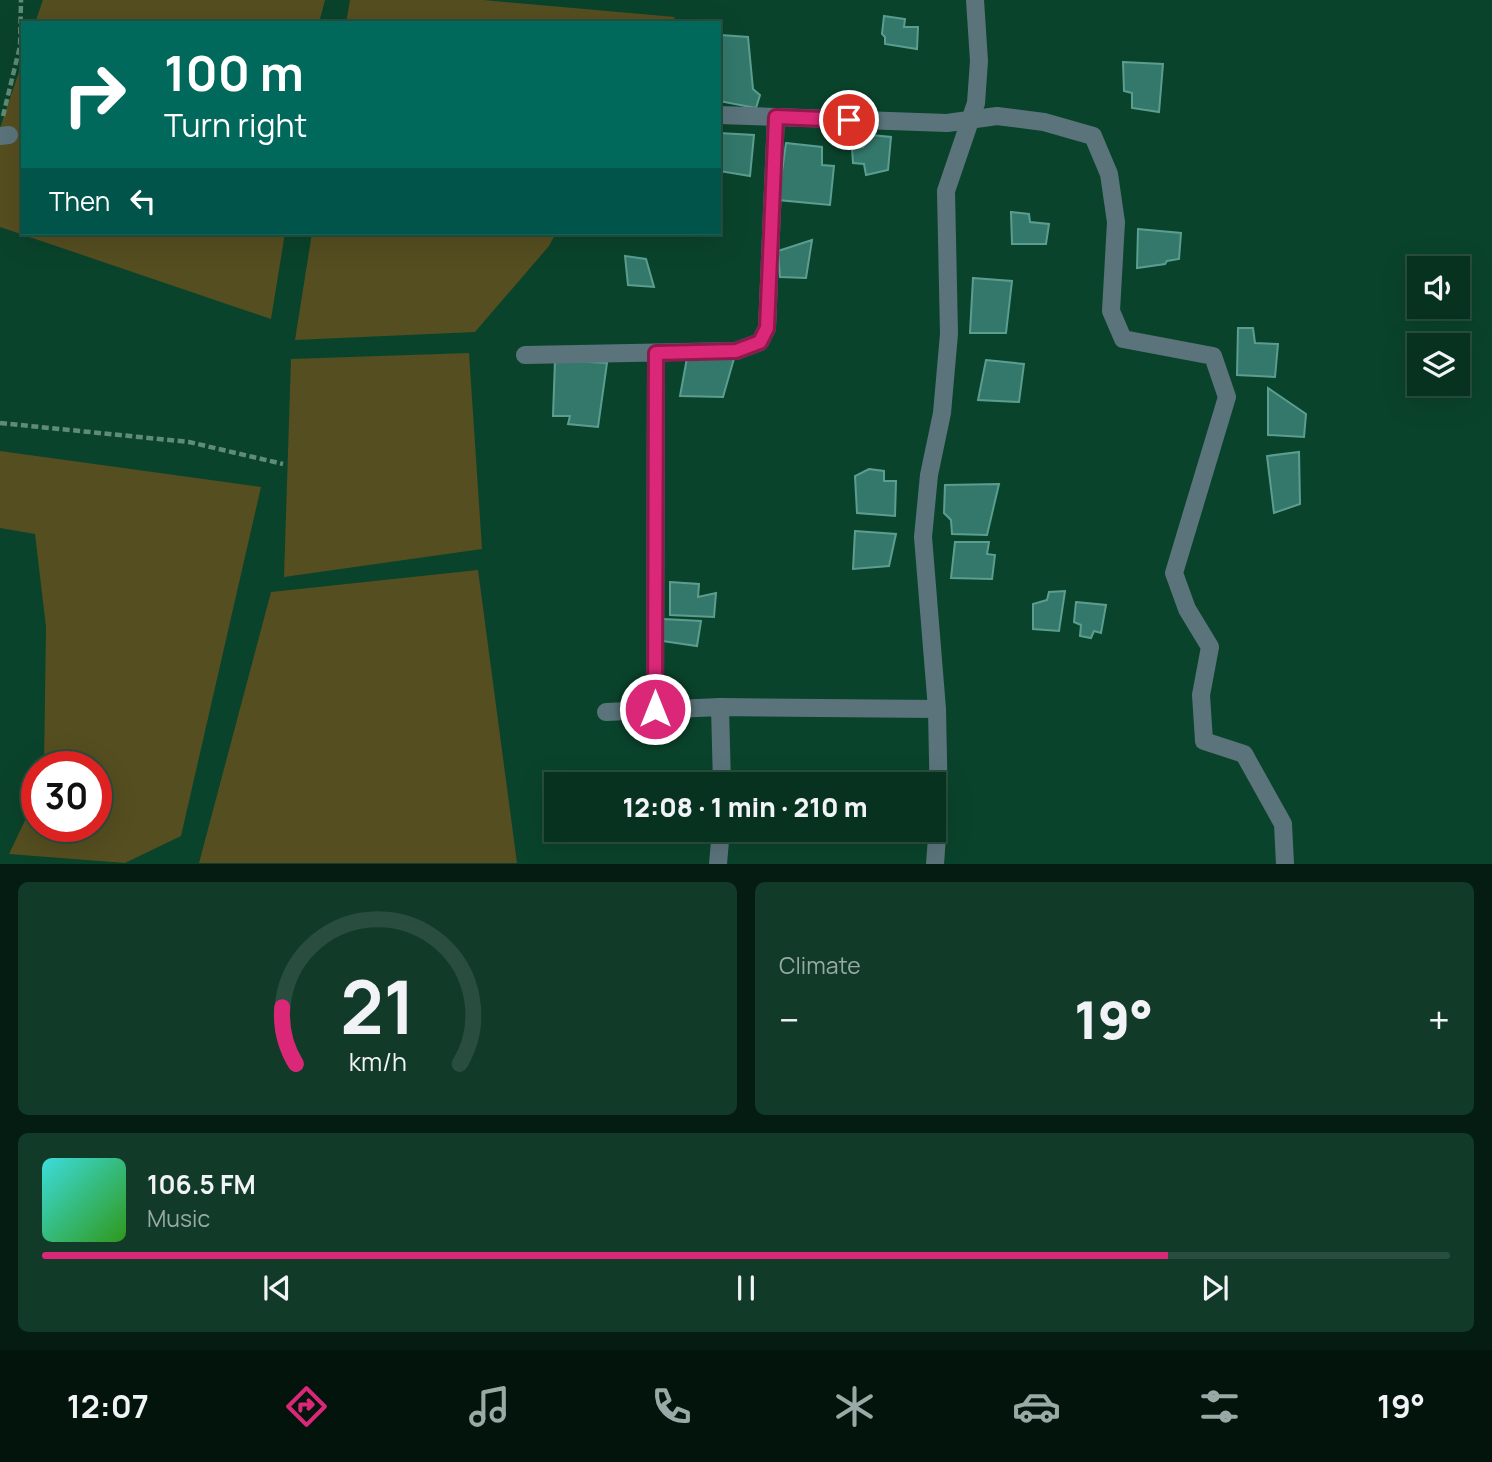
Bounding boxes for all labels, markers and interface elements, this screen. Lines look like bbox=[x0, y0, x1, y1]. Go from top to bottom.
text: 100 m bbox=[164, 39, 304, 106]
icon: right bbox=[49, 49, 140, 140]
pin bbox=[819, 90, 879, 150]
icon: arrive bbox=[830, 101, 868, 139]
text: Turn right bbox=[164, 103, 307, 147]
icon: left bbox=[124, 182, 162, 220]
text: Then bbox=[49, 183, 110, 219]
map controls bbox=[1407, 256, 1470, 396]
button: sound bbox=[1407, 256, 1470, 319]
button: layers bbox=[1407, 333, 1470, 396]
position arrow bbox=[618, 672, 692, 746]
speed limit sign: 30 bbox=[21, 751, 112, 842]
text: 12:08 · 1 min · 210 m bbox=[623, 789, 867, 825]
text: Climate bbox=[779, 949, 861, 981]
text: 21 bbox=[340, 957, 415, 1057]
text: 19° bbox=[1074, 984, 1153, 1055]
text: − bbox=[779, 993, 800, 1045]
text: + bbox=[1428, 993, 1450, 1045]
text: km/h bbox=[348, 1044, 407, 1079]
text: 106.5 FM bbox=[147, 1166, 256, 1202]
text: Music bbox=[147, 1202, 210, 1234]
icon: previous bbox=[258, 1269, 296, 1307]
icon: pause bbox=[727, 1269, 765, 1307]
icon: next bbox=[1196, 1269, 1234, 1307]
icon: directions bbox=[282, 1382, 331, 1431]
icon: music bbox=[465, 1382, 514, 1431]
icon: phone bbox=[647, 1382, 696, 1431]
icon: climate bbox=[830, 1382, 879, 1431]
icon: car bbox=[1012, 1382, 1061, 1431]
icon: filters bbox=[1195, 1382, 1244, 1431]
text: 12:07 bbox=[67, 1384, 149, 1428]
text: 19° bbox=[1377, 1384, 1425, 1428]

